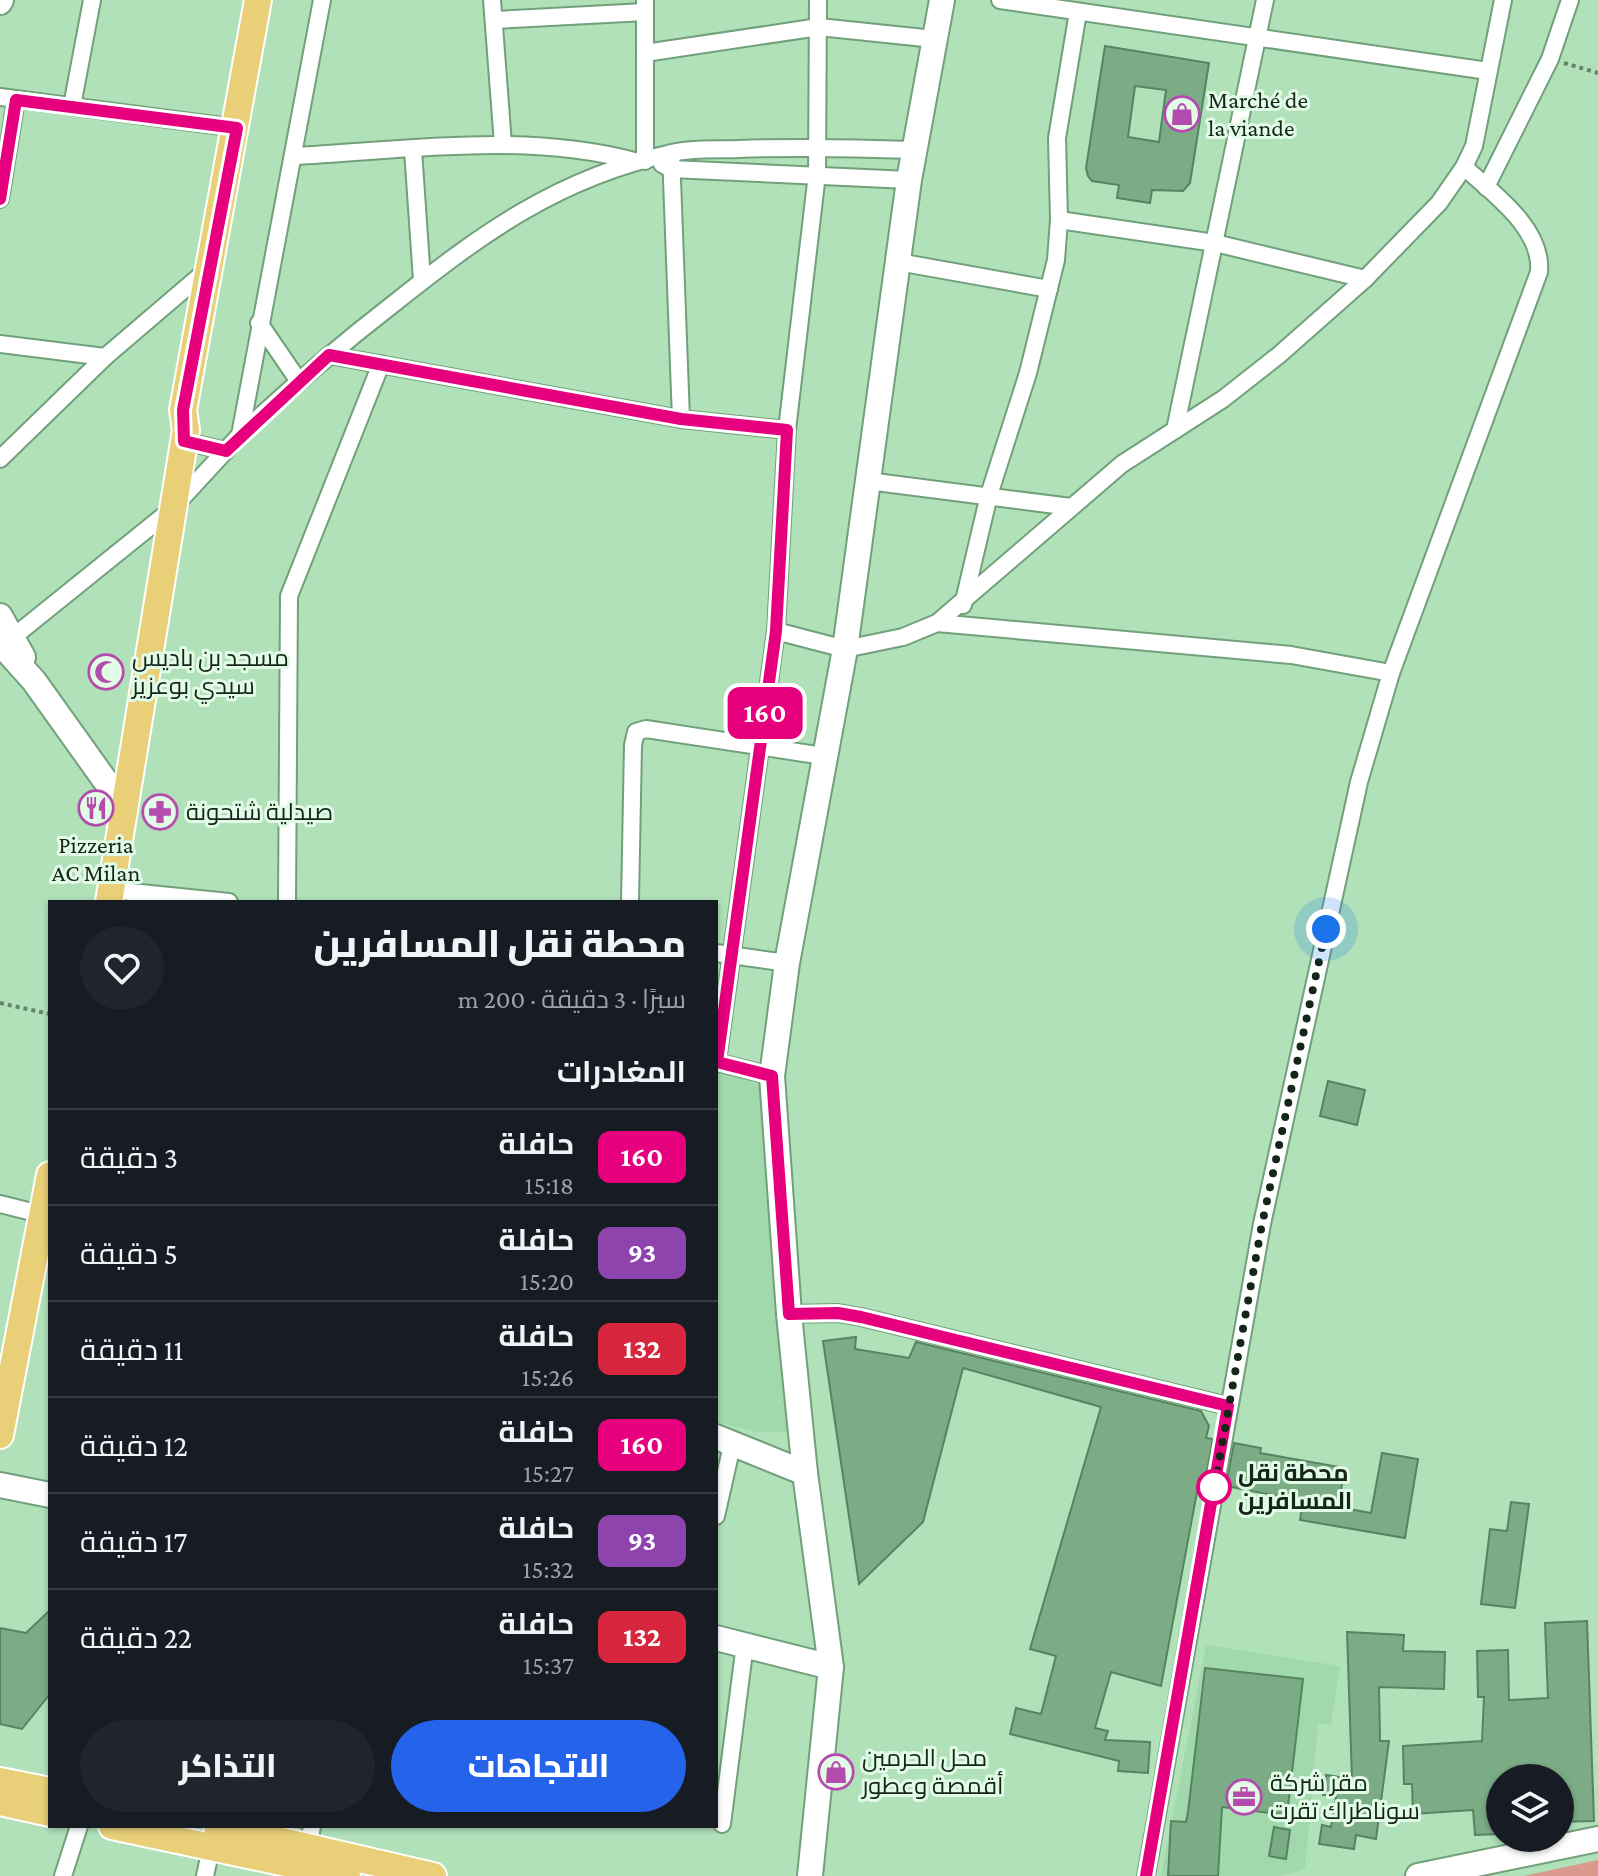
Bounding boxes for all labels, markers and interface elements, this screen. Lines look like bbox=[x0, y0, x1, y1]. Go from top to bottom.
place label: Marché de la viande bbox=[1208, 86, 1308, 141]
shop icon: Marché de la viande bbox=[1163, 95, 1201, 133]
place label: مسجد بن باديس سيدي بوعزيز bbox=[130, 644, 289, 704]
mosque icon: مسجد بن باديس سيدي بوعزيز bbox=[87, 653, 125, 691]
line badge: 160 bbox=[719, 687, 811, 739]
text: 160 bbox=[744, 697, 786, 728]
restaurant icon: Pizzeria AC Milan bbox=[77, 789, 115, 827]
pharmacy icon: صيدلية شتحونة bbox=[141, 793, 179, 831]
place label: صيدلية شتحونة bbox=[186, 798, 333, 825]
place label: Pizzeria AC Milan bbox=[52, 831, 140, 886]
your location bbox=[1306, 909, 1346, 949]
text: محطة نقل المسافرين bbox=[313, 923, 686, 965]
button: heart bbox=[80, 926, 164, 1010]
text: سيرًا · 3 دقيقة · 200 m bbox=[458, 985, 686, 1014]
text: المغادرات bbox=[557, 1055, 686, 1088]
text: حافلة bbox=[499, 1127, 574, 1160]
text: 3 دقيقة bbox=[80, 1141, 178, 1174]
text: 160 bbox=[621, 1141, 663, 1172]
text: 15:18 bbox=[525, 1171, 574, 1200]
text: حافلة bbox=[499, 1223, 574, 1256]
text: 5 دقيقة bbox=[80, 1237, 178, 1270]
text: 93 bbox=[628, 1237, 656, 1268]
text: 15:20 bbox=[520, 1267, 574, 1296]
text: حافلة bbox=[499, 1319, 574, 1352]
text: 11 دقيقة bbox=[80, 1333, 184, 1366]
text: 132 bbox=[623, 1333, 661, 1364]
text: 15:26 bbox=[522, 1363, 574, 1392]
text: حافلة bbox=[499, 1415, 574, 1448]
text: 12 دقيقة bbox=[80, 1429, 188, 1462]
text: 160 bbox=[621, 1429, 663, 1460]
text: 15:27 bbox=[523, 1459, 574, 1488]
place label: محطة نقل المسافرين bbox=[1238, 1459, 1352, 1515]
marker: محطة نقل المسافرين bbox=[1197, 1470, 1231, 1504]
text: حافلة bbox=[499, 1511, 574, 1544]
text: 17 دقيقة bbox=[80, 1525, 187, 1558]
text: 93 bbox=[628, 1525, 656, 1556]
text: 15:32 bbox=[523, 1555, 574, 1584]
text: حافلة bbox=[499, 1607, 574, 1640]
text: 22 دقيقة bbox=[80, 1621, 192, 1654]
text: 132 bbox=[623, 1621, 661, 1652]
text: 15:37 bbox=[523, 1651, 574, 1680]
button: التذاكر bbox=[80, 1720, 375, 1812]
button: الاتجاهات bbox=[391, 1720, 686, 1812]
place label: محل الحرمين أقمصة وعطور bbox=[860, 1744, 1004, 1799]
shop icon: محل الحرمين أقمصة وعطور bbox=[817, 1753, 855, 1791]
map controls bbox=[1486, 1764, 1574, 1852]
button: layers bbox=[1486, 1764, 1574, 1852]
place label: مقر شركة سوناطراك تقرت bbox=[1270, 1769, 1420, 1824]
office icon: مقر شركة سوناطراك تقرت bbox=[1225, 1778, 1263, 1816]

